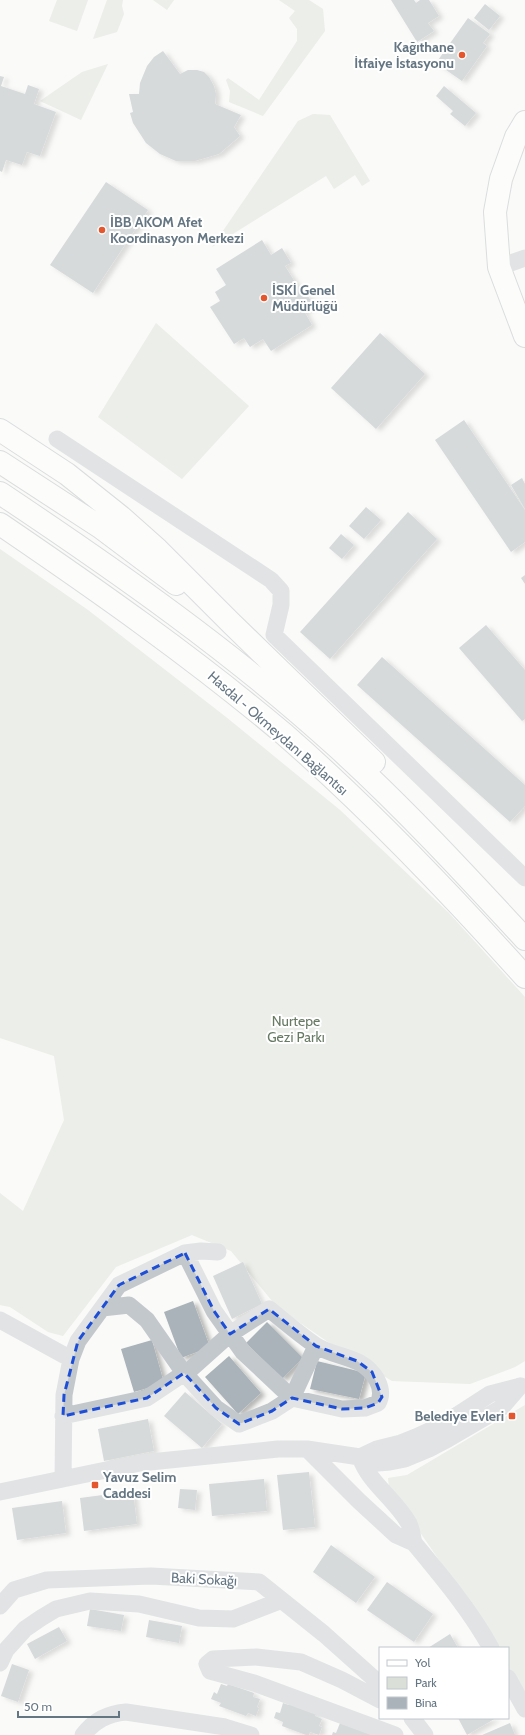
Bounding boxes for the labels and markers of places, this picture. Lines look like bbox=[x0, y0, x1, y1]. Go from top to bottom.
place label: Kağıthane İtfaiye İstasyonu bbox=[354, 38, 454, 72]
marker: Kağıthane İtfaiye İstasyonu bbox=[457, 50, 467, 60]
place label: İBB AKOM Afet Koordinasyon Merkezi bbox=[110, 213, 244, 247]
marker: İBB AKOM Afet Koordinasyon Merkezi bbox=[97, 225, 107, 235]
place label: İSKİ Genel Müdürlüğü bbox=[272, 281, 338, 315]
marker: İSKİ Genel Müdürlüğü bbox=[259, 293, 269, 303]
place label: Belediye Evleri bbox=[414, 1407, 504, 1425]
marker: Belediye Evleri bbox=[507, 1411, 517, 1421]
place label: Yavuz Selim Caddesi bbox=[102, 1468, 176, 1502]
marker: Yavuz Selim Caddesi bbox=[90, 1480, 100, 1490]

